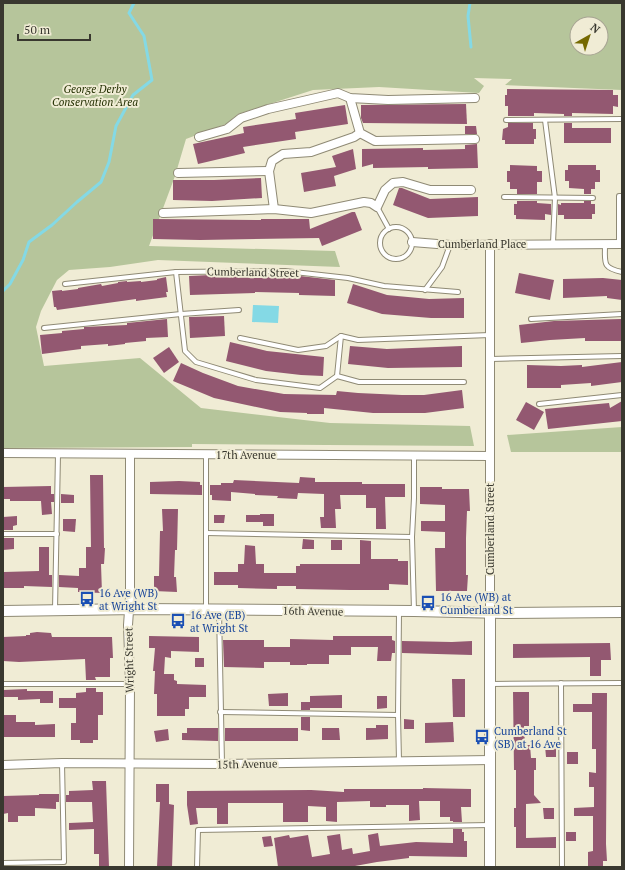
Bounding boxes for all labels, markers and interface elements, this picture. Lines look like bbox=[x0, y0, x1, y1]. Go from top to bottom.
scale bar bbox=[18, 16, 90, 42]
north arrow bbox=[569, 16, 609, 56]
text: N bbox=[588, 20, 603, 37]
text: 50 m bbox=[24, 22, 51, 37]
park label: George Derby Conservation Area bbox=[52, 82, 138, 109]
street label: Cumberland Place bbox=[438, 237, 527, 251]
street label: Cumberland Street bbox=[207, 264, 299, 280]
street label: 17th Avenue bbox=[216, 448, 277, 462]
street label: Cumberland Street bbox=[483, 483, 497, 575]
place label: 16 Ave (WB) at Wright St bbox=[99, 586, 158, 613]
bus stop icon: 16 Ave (WB) at Wright St bbox=[78, 590, 96, 608]
place label: 16 Ave (WB) at Cumberland St bbox=[440, 590, 513, 617]
bus stop icon: 16 Ave (WB) at Cumberland St bbox=[419, 594, 437, 612]
street label: 16th Avenue bbox=[283, 603, 344, 619]
place label: 16 Ave (EB) at Wright St bbox=[190, 608, 248, 635]
bus stop icon: 16 Ave (EB) at Wright St bbox=[169, 612, 187, 630]
street label: Wright Street bbox=[121, 627, 137, 693]
place label: Cumberland St (SB) at 16 Ave bbox=[494, 724, 567, 751]
bus stop icon: Cumberland St (SB) at 16 Ave bbox=[473, 728, 491, 746]
street label: 15th Avenue bbox=[217, 756, 278, 772]

